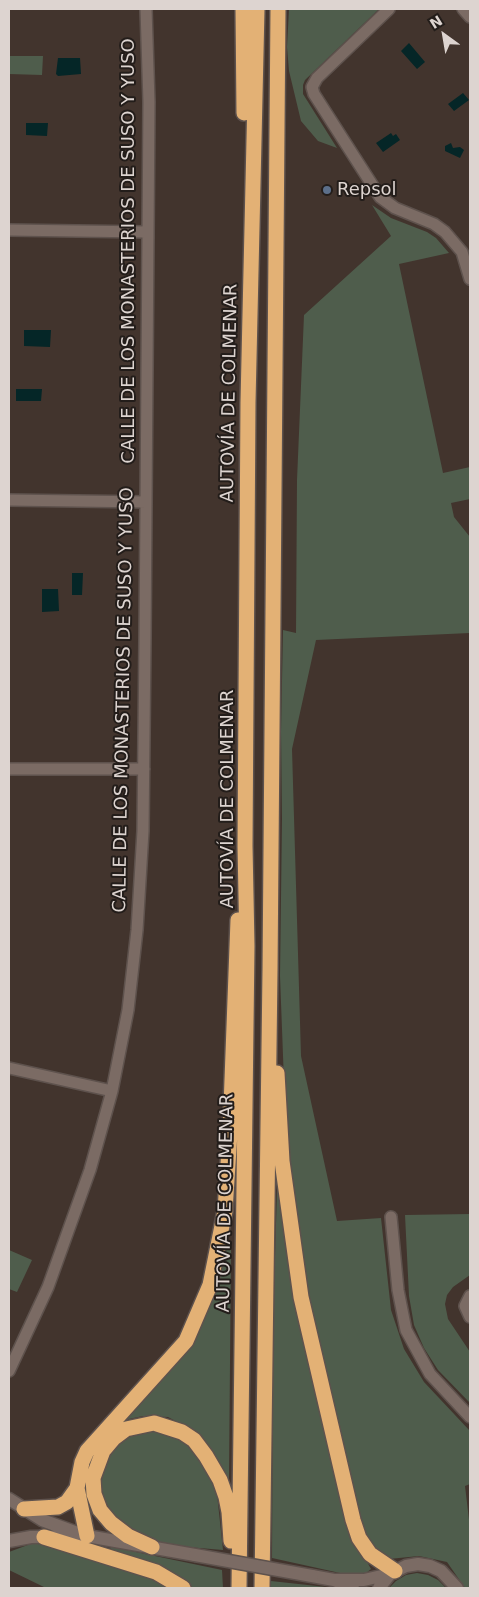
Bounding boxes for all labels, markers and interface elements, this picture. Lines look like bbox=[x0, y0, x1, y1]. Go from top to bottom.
north arrow bbox=[419, 10, 469, 60]
text: N bbox=[427, 12, 445, 32]
street label: CALLE DE LOS MONASTERIOS DE SUSO Y YUSO bbox=[118, 38, 140, 464]
place label: Repsol bbox=[337, 179, 397, 201]
marker: Repsol bbox=[321, 184, 333, 196]
street label: AUTOVÍA DE COLMENAR bbox=[217, 283, 243, 503]
street label: CALLE DE LOS MONASTERIOS DE SUSO Y YUSO bbox=[109, 487, 139, 913]
street label: AUTOVÍA DE COLMENAR bbox=[217, 690, 239, 908]
street label: AUTOVÍA DE COLMENAR bbox=[213, 1093, 239, 1313]

